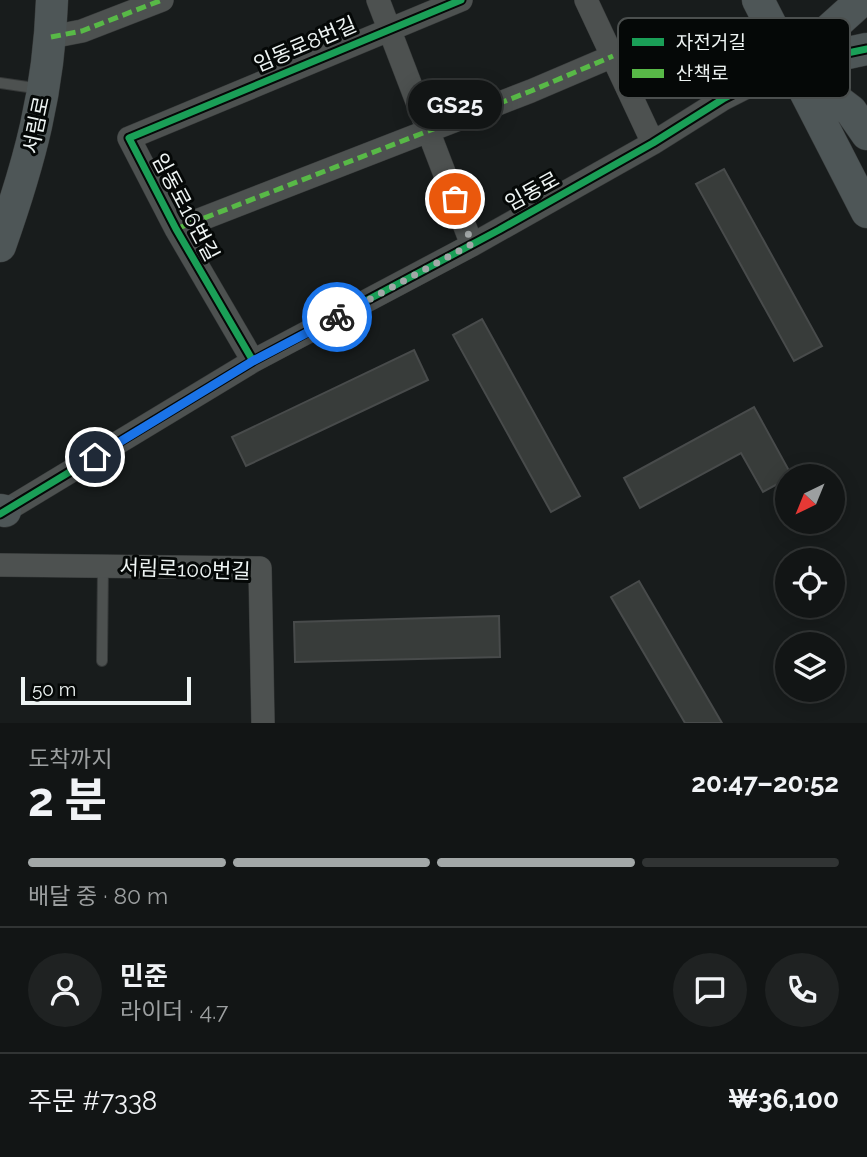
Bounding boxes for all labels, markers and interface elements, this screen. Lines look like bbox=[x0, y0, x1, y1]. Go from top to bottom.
street label: 임동로8번길 bbox=[250, 11, 360, 77]
legend bbox=[618, 18, 850, 98]
text: 자전거길 bbox=[676, 31, 746, 53]
text: 산책로 bbox=[676, 62, 728, 84]
callout: GS25 bbox=[408, 80, 502, 129]
text: GS25 bbox=[427, 91, 483, 118]
street label: 서림로 bbox=[18, 94, 54, 156]
street label: 임동로16번길 bbox=[147, 149, 225, 265]
street label: 임동로 bbox=[501, 166, 563, 216]
pin bbox=[425, 169, 485, 229]
icon: bag bbox=[436, 180, 474, 218]
courier bbox=[302, 282, 372, 352]
icon: bike bbox=[318, 298, 356, 336]
pin bbox=[65, 427, 125, 487]
icon: home bbox=[76, 438, 114, 476]
north arrow bbox=[775, 464, 845, 534]
map controls bbox=[775, 464, 845, 702]
button: locate bbox=[775, 548, 845, 618]
street label: 서림로100번길 bbox=[119, 554, 251, 584]
button: layers bbox=[775, 632, 845, 702]
scale bar bbox=[21, 674, 191, 706]
text: 50 m bbox=[32, 678, 76, 700]
text: 도착까지 bbox=[28, 745, 113, 772]
text: 20:47–20:52 bbox=[691, 768, 839, 798]
text: 2 분 bbox=[28, 773, 107, 827]
text: 배달 중 · 80 m bbox=[28, 882, 168, 909]
button: person bbox=[28, 953, 102, 1027]
button: chat bbox=[673, 953, 747, 1027]
button: phone bbox=[765, 953, 839, 1027]
text: 민준 bbox=[120, 961, 168, 991]
text: 라이더 · 4.7 bbox=[120, 997, 228, 1024]
text: ₩36,100 bbox=[728, 1084, 839, 1114]
text: 주문 #7338 bbox=[28, 1086, 157, 1116]

